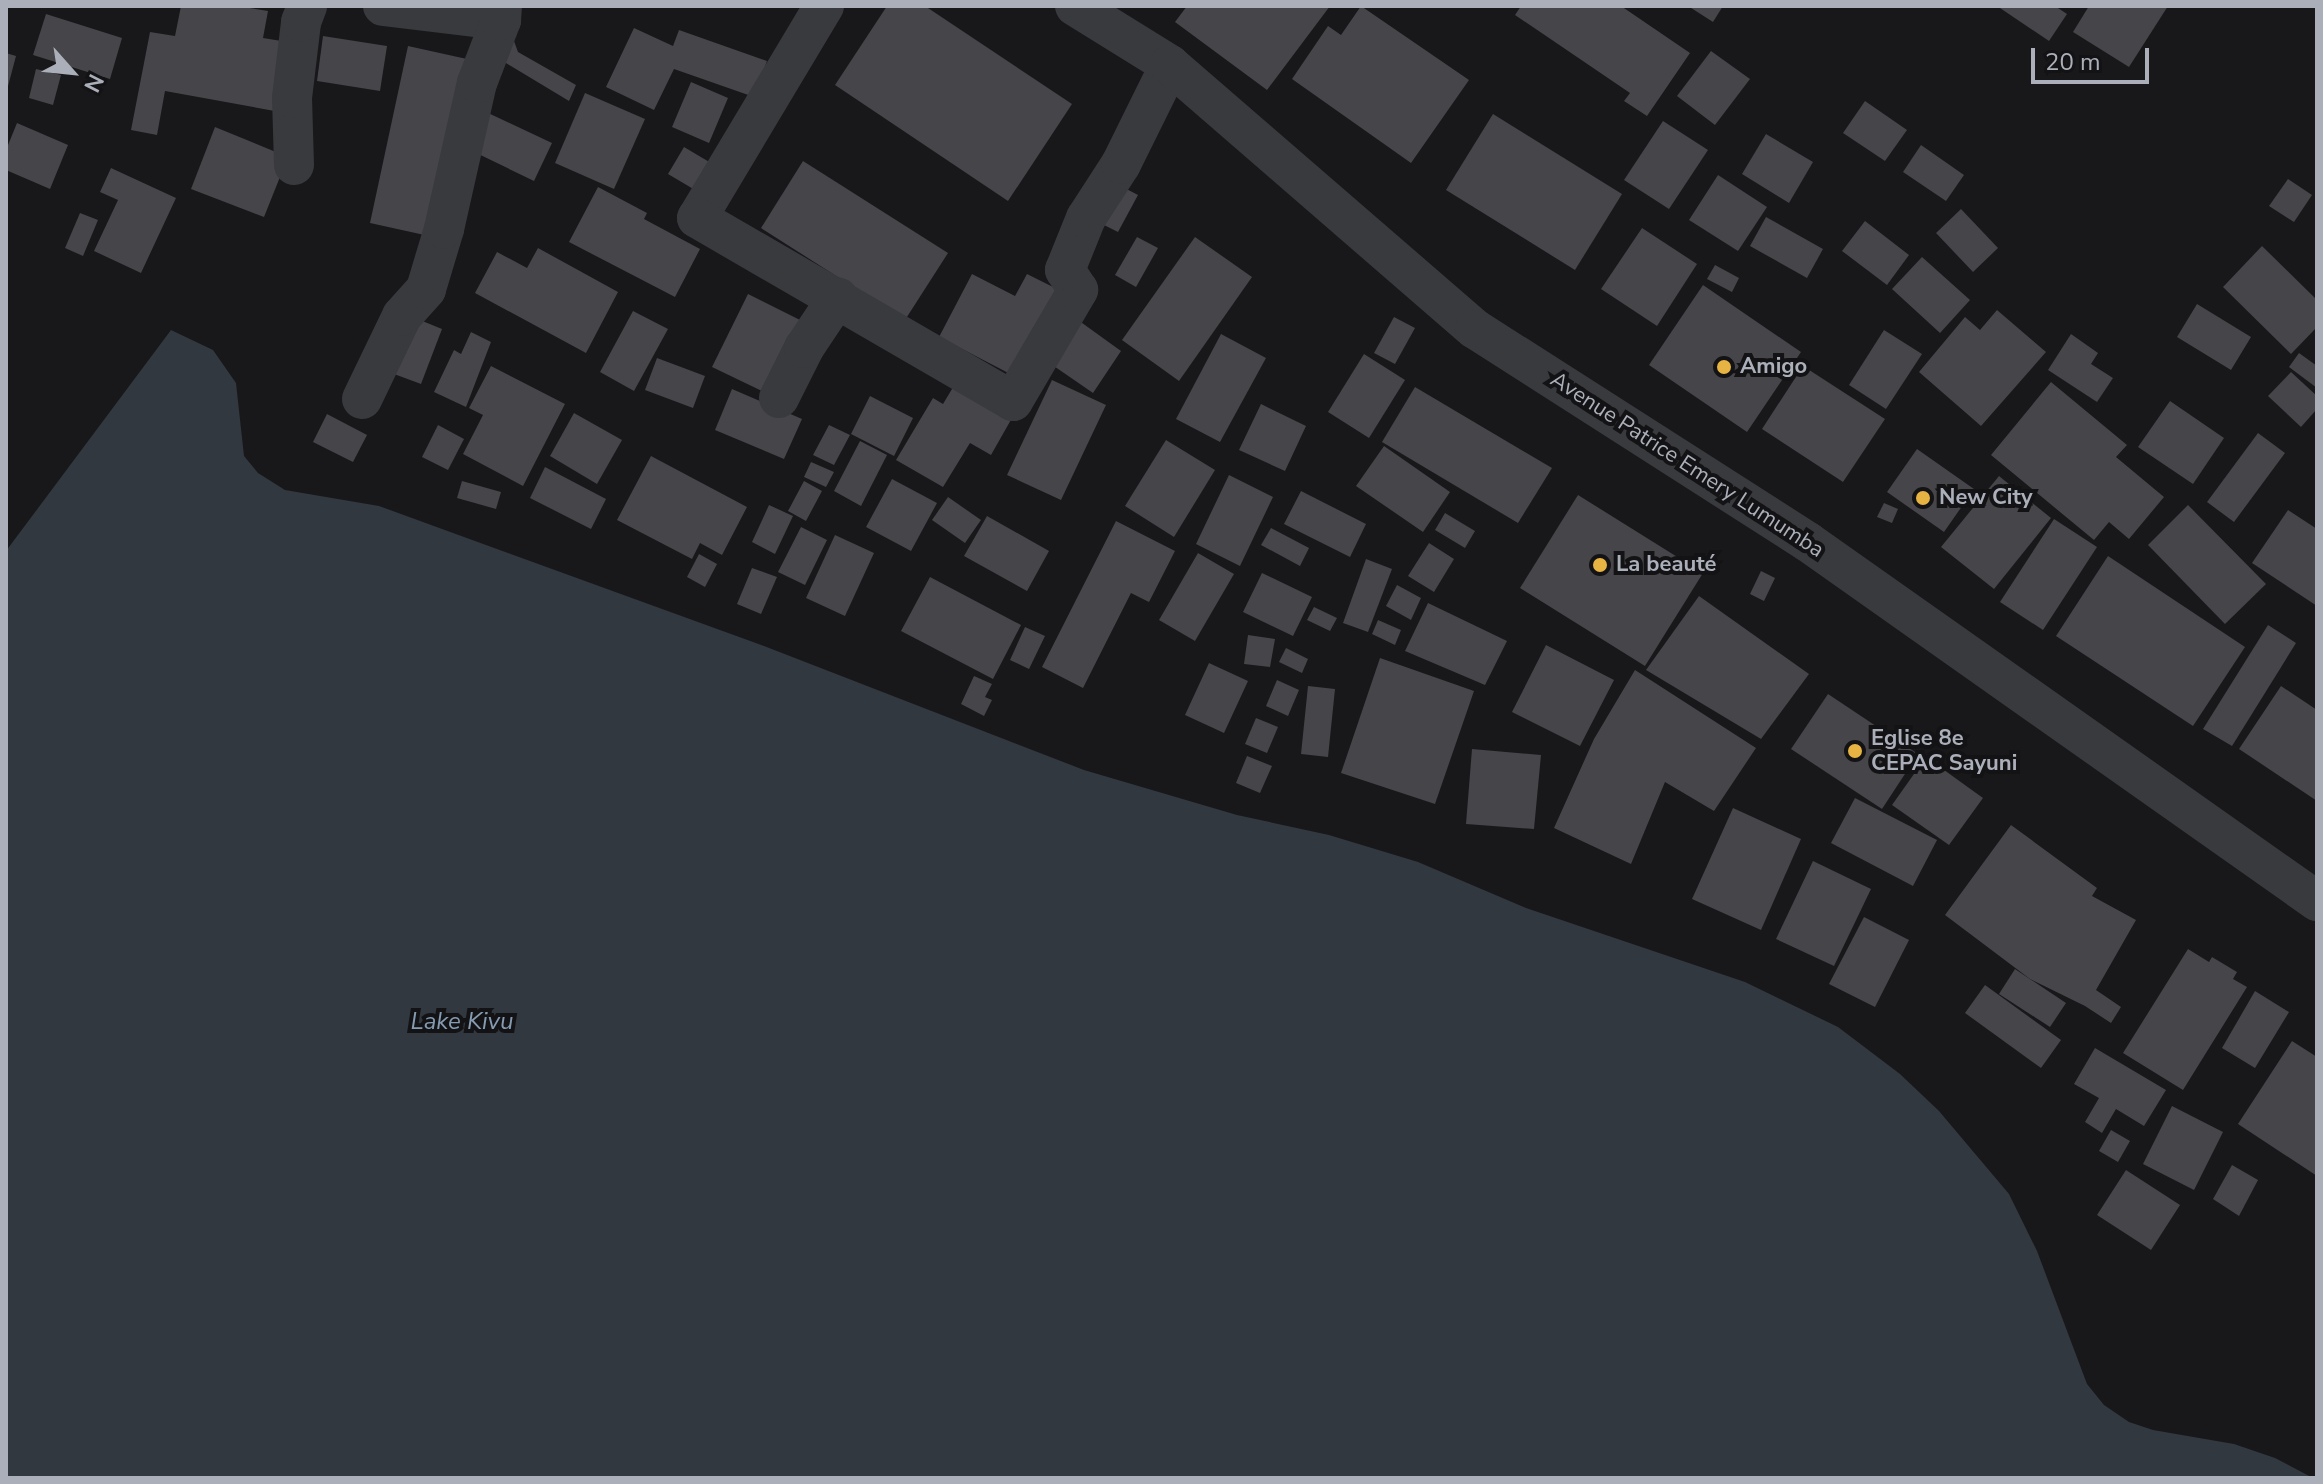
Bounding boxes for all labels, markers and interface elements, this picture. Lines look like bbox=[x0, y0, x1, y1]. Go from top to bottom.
north arrow bbox=[32, 32, 112, 112]
scale bar bbox=[2035, 32, 2153, 82]
text: 20 m bbox=[2045, 46, 2101, 78]
text: N bbox=[76, 69, 110, 97]
place label: Amigo bbox=[1740, 354, 1807, 380]
marker: Amigo bbox=[1715, 358, 1733, 376]
street label: Avenue Patrice Emery Lumumba bbox=[1545, 367, 1829, 563]
place label: New City bbox=[1939, 485, 2033, 511]
marker: New City bbox=[1914, 489, 1932, 507]
place label: La beauté bbox=[1616, 552, 1716, 578]
marker: La beauté bbox=[1591, 556, 1609, 574]
place label: Eglise 8e CEPAC Sayuni bbox=[1871, 725, 2017, 776]
marker: Eglise 8e CEPAC Sayuni bbox=[1846, 742, 1864, 760]
water label: Lake Kivu bbox=[411, 1008, 513, 1036]

